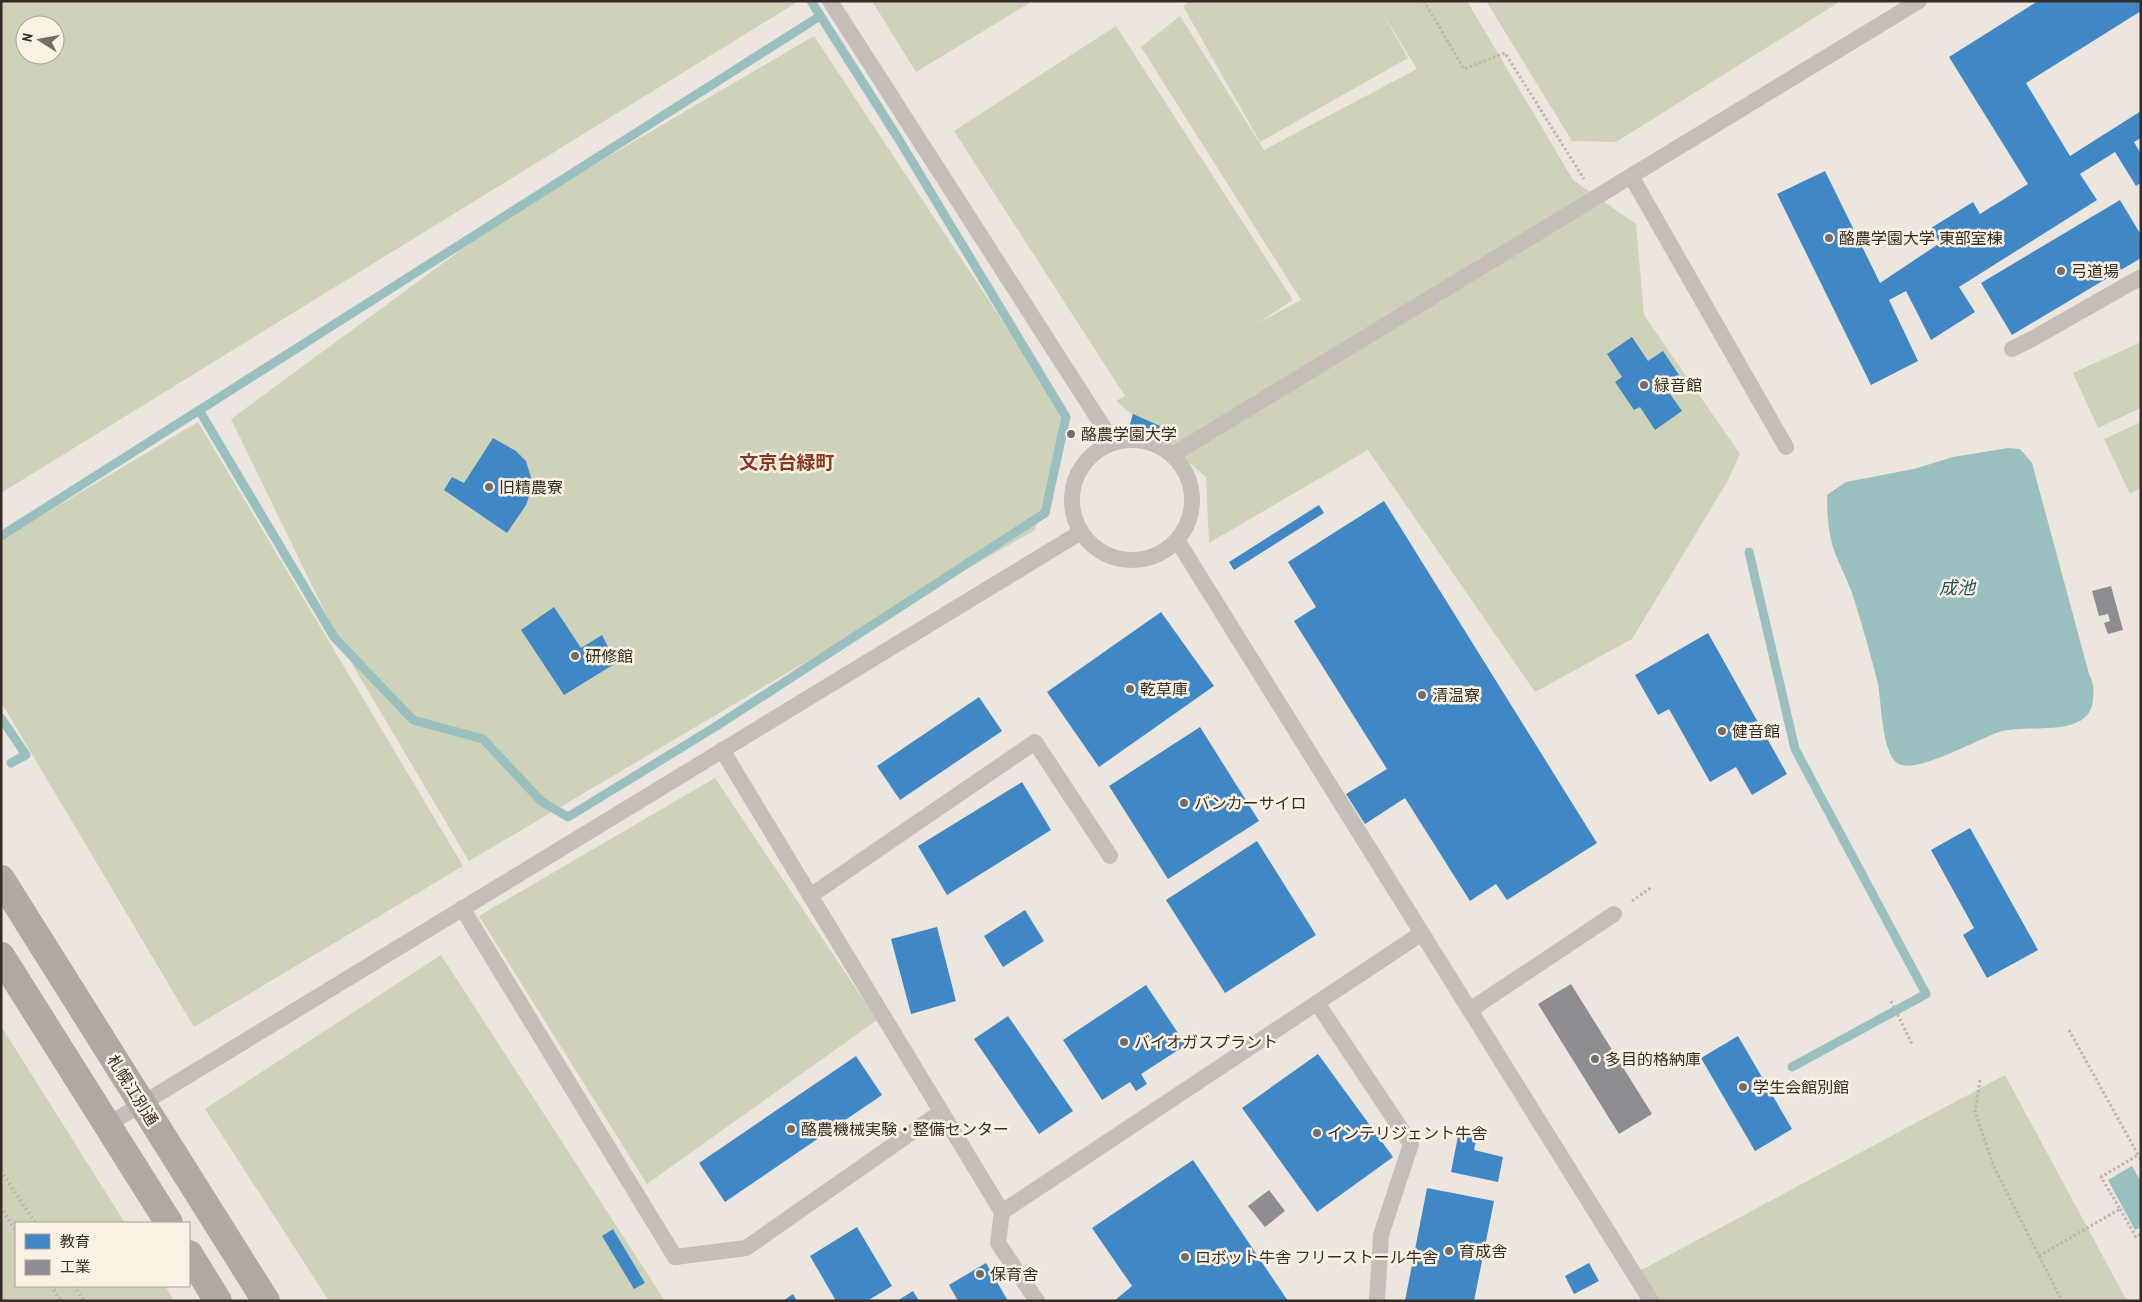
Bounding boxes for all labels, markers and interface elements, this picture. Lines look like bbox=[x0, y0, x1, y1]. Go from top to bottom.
north arrow bbox=[15, 15, 65, 65]
text: N bbox=[18, 32, 37, 43]
place label: 酪農学園大学 東部室棟 bbox=[1839, 227, 2003, 249]
marker: 酪農学園大学 東部室棟 bbox=[1823, 232, 1835, 244]
place label: 弓道場 bbox=[2071, 260, 2119, 282]
marker: 弓道場 bbox=[2055, 265, 2067, 277]
place label: 緑音館 bbox=[1654, 374, 1702, 396]
marker: 緑音館 bbox=[1638, 379, 1650, 391]
place label: 酪農学園大学 bbox=[1081, 423, 1177, 445]
marker: 酪農学園大学 bbox=[1065, 428, 1077, 440]
district label: 文京台緑町 bbox=[739, 449, 835, 475]
place label: 旧精農寮 bbox=[499, 476, 563, 498]
marker: 旧精農寮 bbox=[483, 481, 495, 493]
water label: 成池 bbox=[1939, 575, 1977, 600]
place label: 研修館 bbox=[585, 645, 633, 667]
marker: 研修館 bbox=[569, 650, 581, 662]
place label: 乾草庫 bbox=[1140, 678, 1188, 700]
marker: 乾草庫 bbox=[1124, 683, 1136, 695]
place label: 清温寮 bbox=[1432, 684, 1480, 706]
marker: 清温寮 bbox=[1416, 689, 1428, 701]
place label: 健音館 bbox=[1732, 720, 1780, 742]
marker: 健音館 bbox=[1716, 725, 1728, 737]
place label: バンカーサイロ bbox=[1194, 792, 1306, 814]
marker: バンカーサイロ bbox=[1178, 797, 1190, 809]
place label: バイオガスプラント bbox=[1134, 1031, 1278, 1053]
marker: バイオガスプラント bbox=[1118, 1036, 1130, 1048]
place label: 多目的格納庫 bbox=[1605, 1048, 1701, 1070]
street label: 札幌江別通 bbox=[102, 1050, 164, 1130]
marker: 多目的格納庫 bbox=[1589, 1053, 1601, 1065]
place label: 学生会館別館 bbox=[1753, 1076, 1849, 1098]
marker: 学生会館別館 bbox=[1737, 1081, 1749, 1093]
place label: 酪農機械実験・整備センター bbox=[801, 1118, 1009, 1140]
place label: インテリジェント牛舎 bbox=[1327, 1122, 1487, 1144]
marker: 酪農機械実験・整備センター bbox=[785, 1123, 797, 1135]
marker: インテリジェント牛舎 bbox=[1311, 1127, 1323, 1139]
legend bbox=[15, 1222, 190, 1287]
text: 教育 bbox=[60, 1231, 90, 1252]
place label: 育成舎 bbox=[1459, 1240, 1507, 1262]
marker: 育成舎 bbox=[1443, 1245, 1455, 1257]
place label: ロボット牛舎 フリーストール牛舎 bbox=[1195, 1246, 1438, 1268]
marker: ロボット牛舎 フリーストール牛舎 bbox=[1179, 1251, 1191, 1263]
text: 工業 bbox=[60, 1256, 90, 1277]
place label: 保育舎 bbox=[990, 1263, 1038, 1285]
marker: 保育舎 bbox=[974, 1268, 986, 1280]

